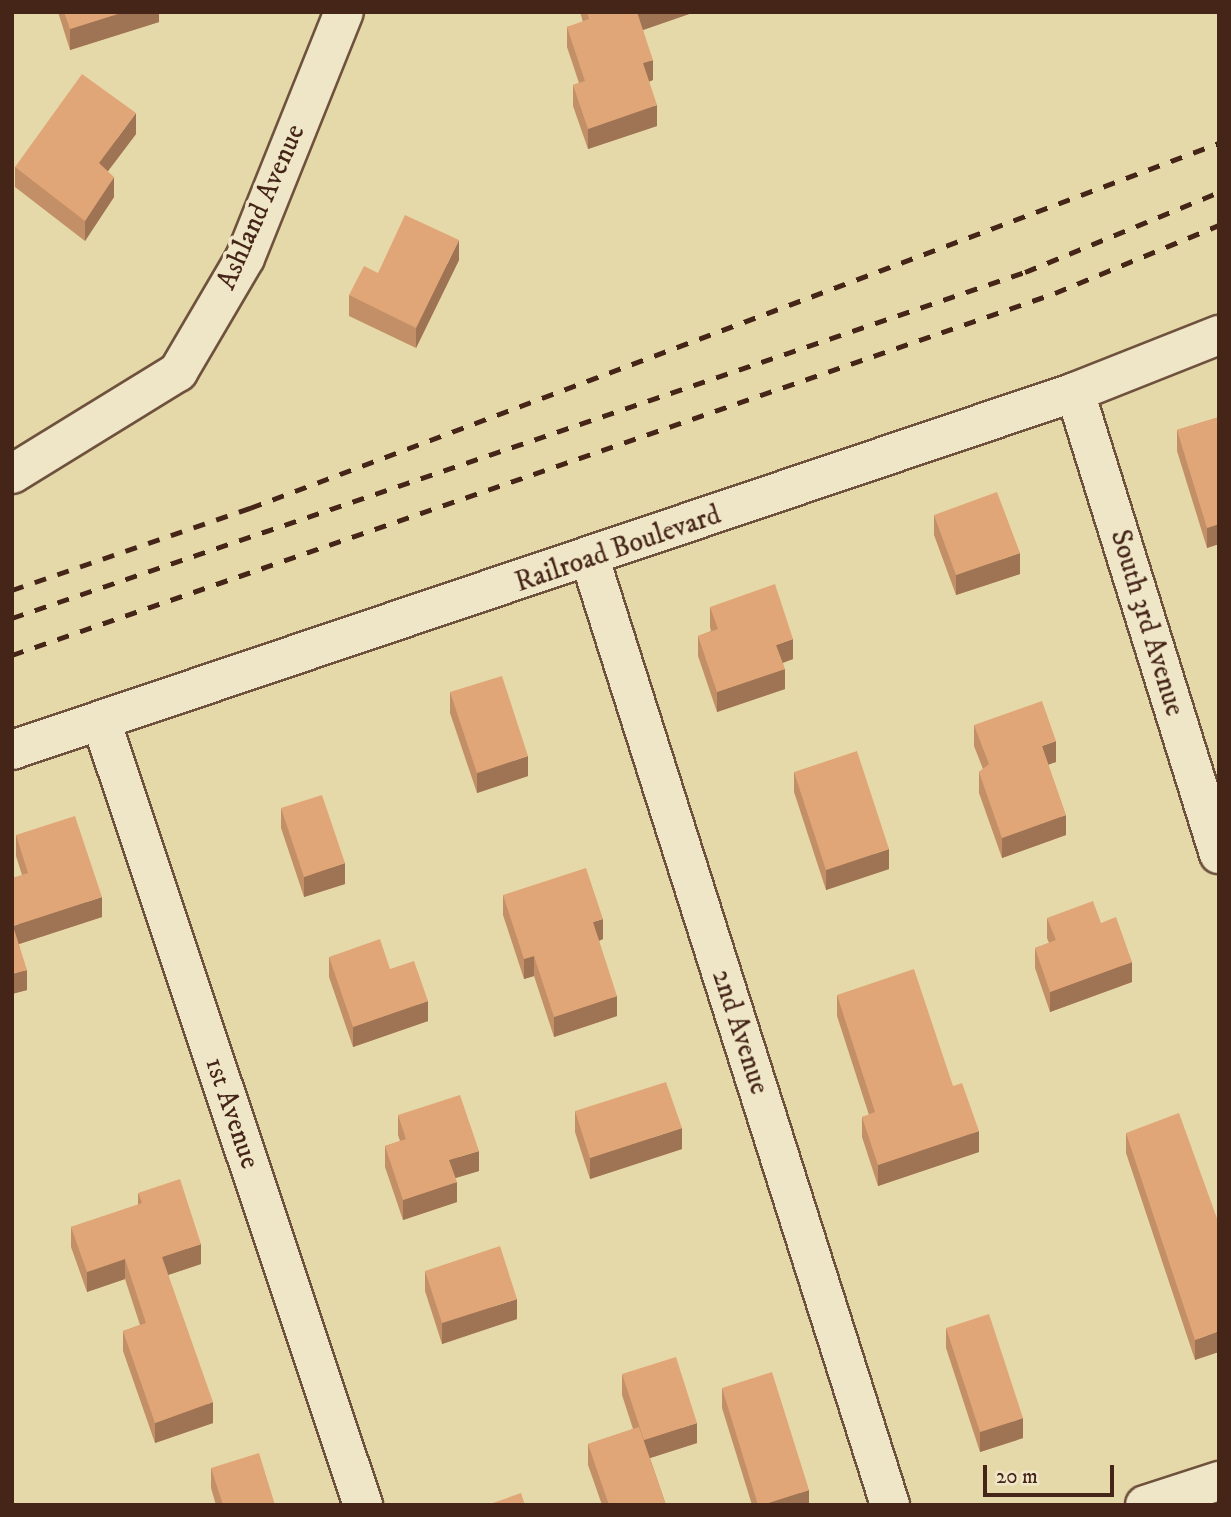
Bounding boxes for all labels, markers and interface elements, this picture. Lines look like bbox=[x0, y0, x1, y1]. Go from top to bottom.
street label: Ashland Avenue bbox=[210, 119, 312, 295]
street label: Railroad Boulevard bbox=[511, 498, 725, 600]
street label: South 3rd Avenue bbox=[1103, 526, 1191, 720]
street label: 2nd Avenue bbox=[704, 965, 776, 1099]
street label: 1st Avenue bbox=[197, 1053, 267, 1173]
scale bar bbox=[986, 1450, 1117, 1494]
text: 20 m bbox=[996, 1464, 1038, 1490]

